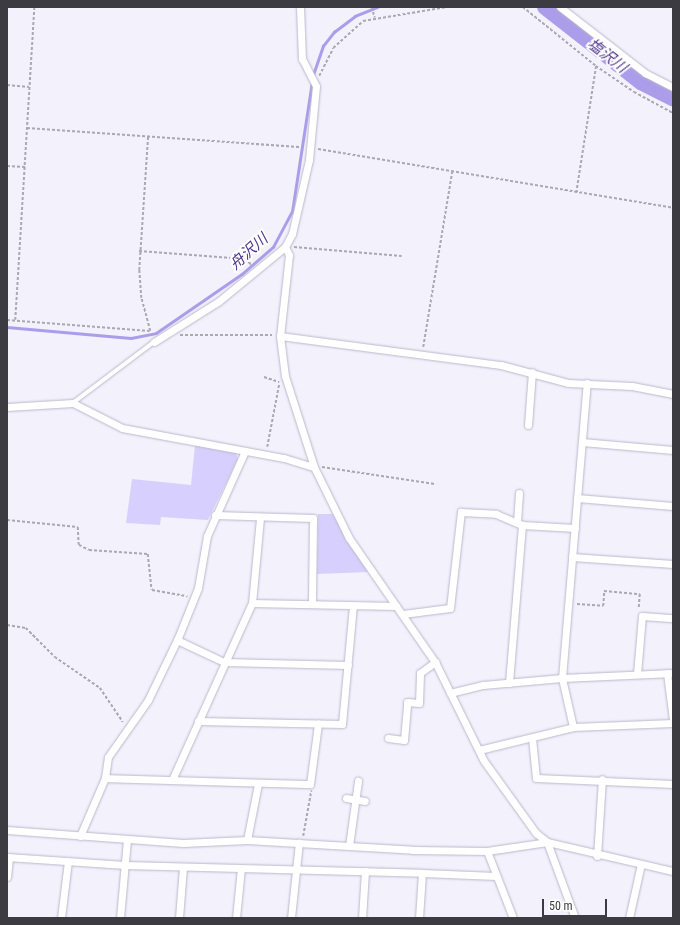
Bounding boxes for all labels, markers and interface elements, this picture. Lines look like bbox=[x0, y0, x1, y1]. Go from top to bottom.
water label: 塩沢川 bbox=[584, 35, 630, 77]
water label: 舟沢川 bbox=[226, 230, 272, 274]
scale bar bbox=[544, 891, 609, 917]
text: 50 m bbox=[549, 899, 573, 913]

